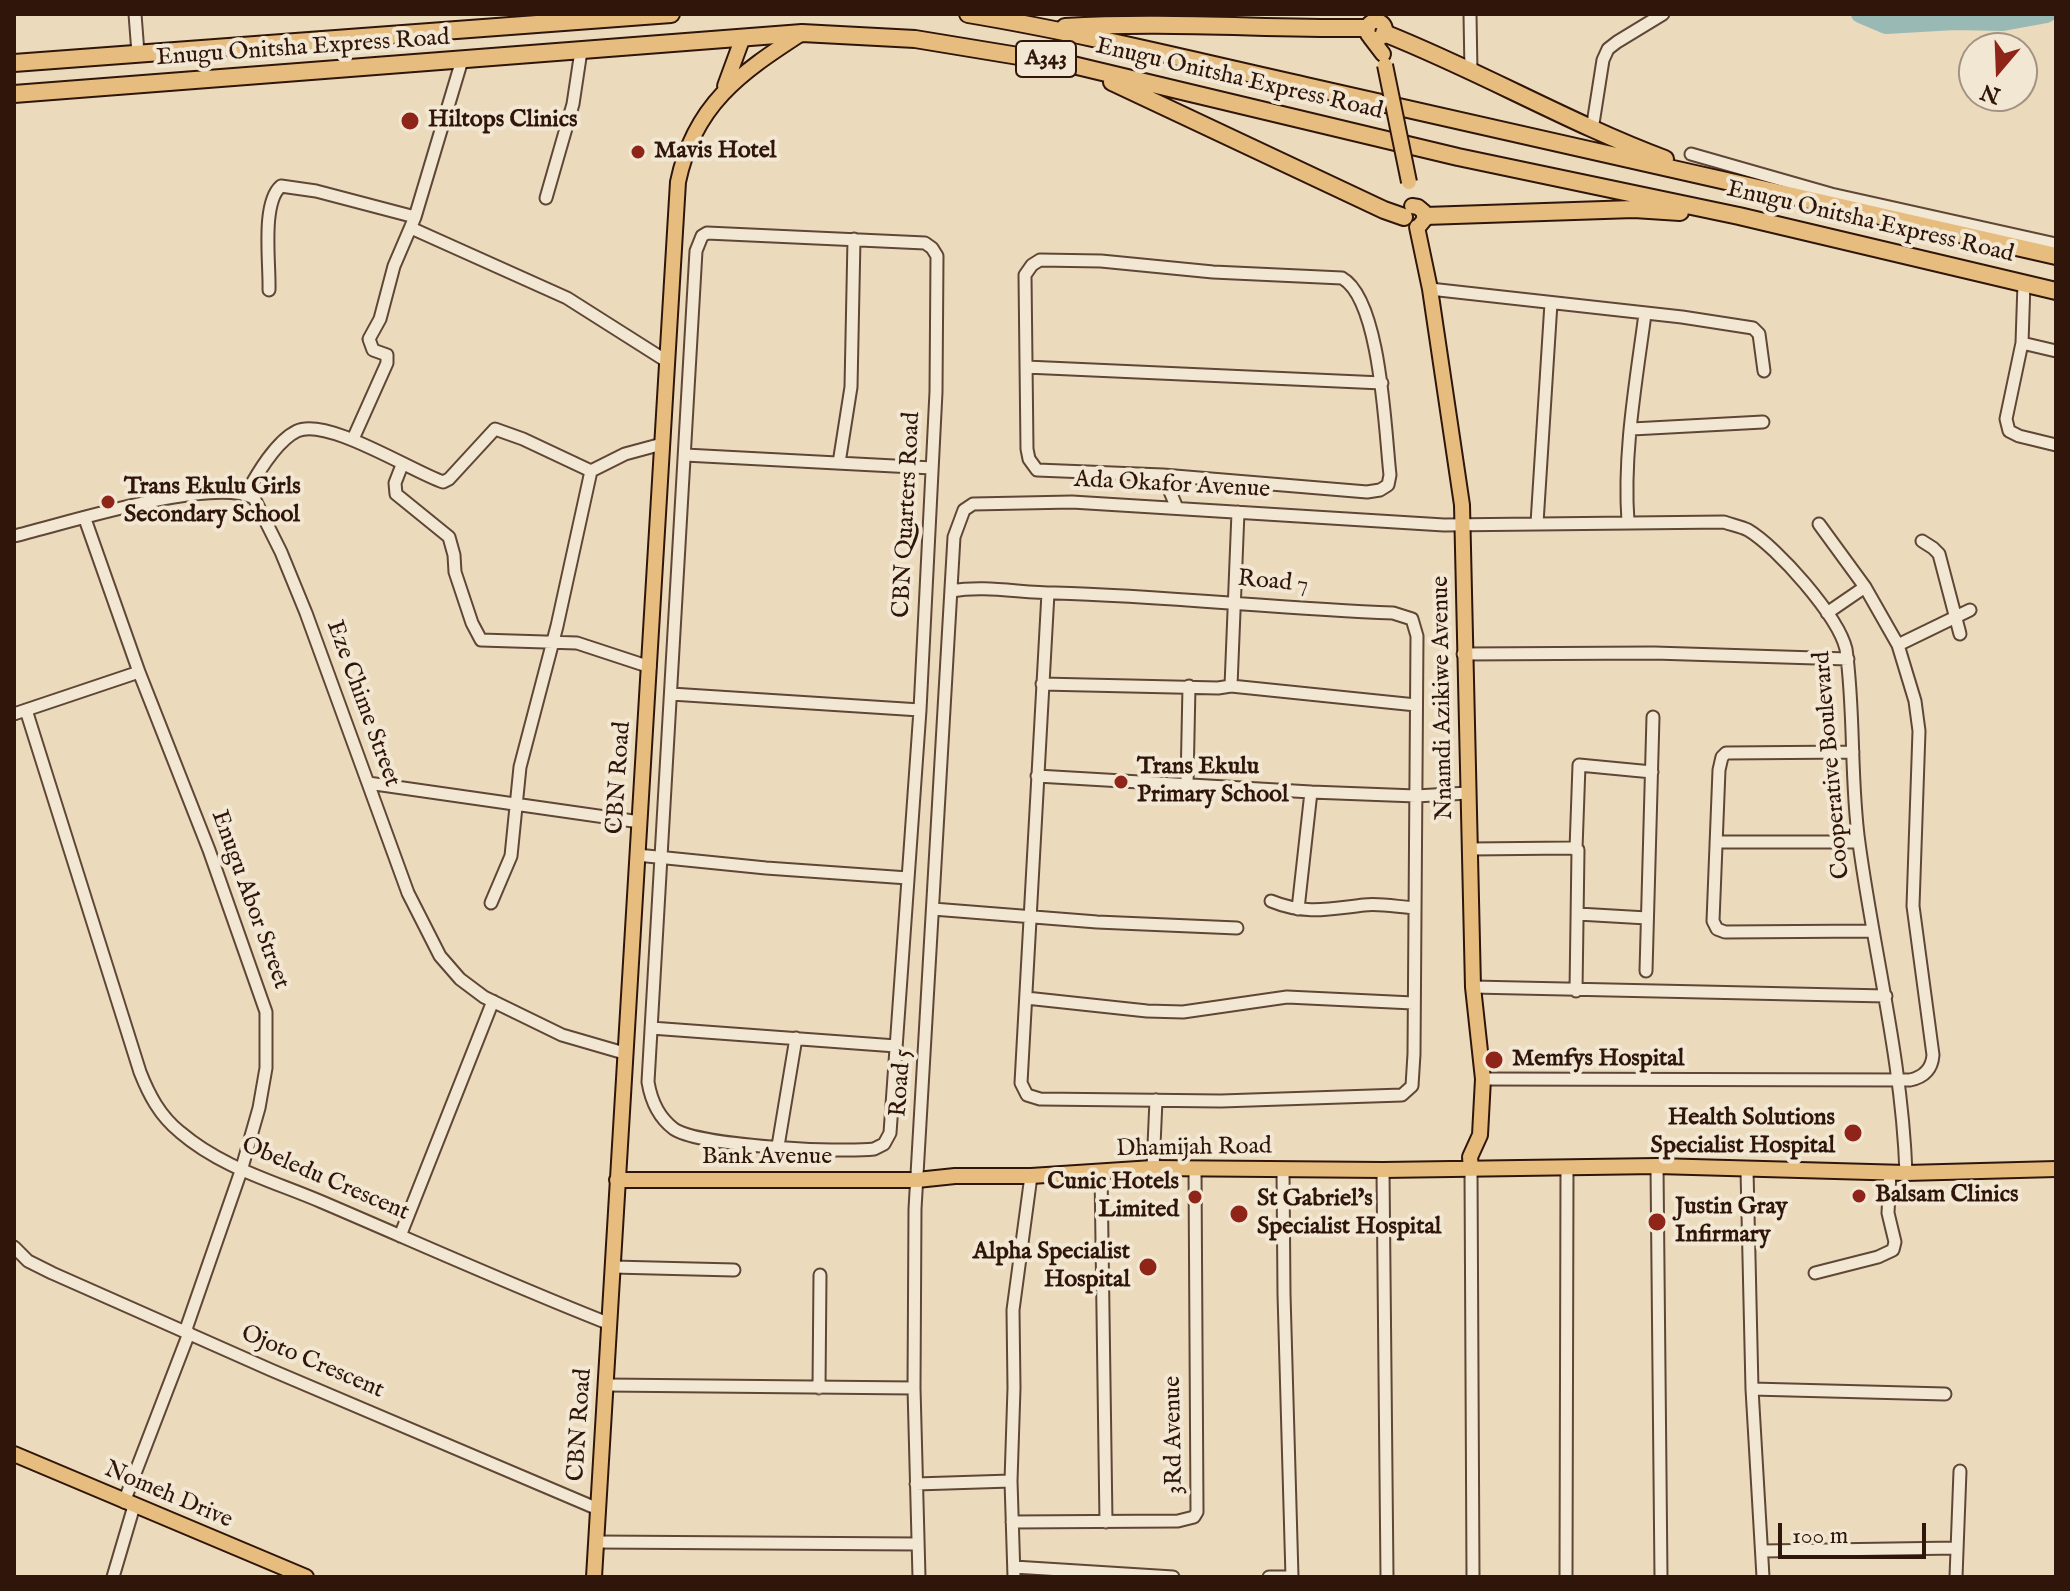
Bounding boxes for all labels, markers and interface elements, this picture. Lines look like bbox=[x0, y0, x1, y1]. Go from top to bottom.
street label: Enugu Onitsha Express Road bbox=[155, 24, 451, 74]
north arrow bbox=[1958, 32, 2038, 112]
street label: Enugu Onitsha Express Road bbox=[1093, 33, 1385, 127]
road number: A343 bbox=[1016, 41, 1076, 77]
text: N bbox=[1977, 76, 2004, 109]
place label: Hiltops Clinics bbox=[428, 107, 577, 135]
marker: Hiltops Clinics bbox=[399, 110, 421, 132]
place label: Mavis Hotel bbox=[654, 138, 776, 166]
marker: Mavis Hotel bbox=[629, 143, 647, 161]
street label: Enugu Onitsha Express Road bbox=[1724, 176, 2016, 270]
street label: CBN Quarters Road bbox=[888, 411, 928, 619]
street label: Ada Okafor Avenue bbox=[1073, 466, 1271, 506]
place label: Trans Ekulu Girls Secondary School bbox=[124, 474, 301, 530]
marker: Trans Ekulu Girls Secondary School bbox=[99, 493, 117, 511]
street label: Road 7 bbox=[1237, 566, 1309, 600]
street label: Nnamdi Azikiwe Avenue bbox=[1427, 576, 1461, 820]
street label: Eze Chime Street bbox=[319, 617, 405, 791]
street label: Cooperative Boulevard bbox=[1809, 650, 1857, 880]
street label: CBN Road bbox=[602, 721, 638, 835]
place label: Trans Ekulu Primary School bbox=[1137, 754, 1289, 810]
marker: Trans Ekulu Primary School bbox=[1112, 773, 1130, 791]
street label: Enugu Abor Street bbox=[203, 807, 295, 993]
place label: Memfys Hospital bbox=[1512, 1046, 1684, 1074]
street label: Road 5 bbox=[885, 1048, 919, 1118]
marker: Memfys Hospital bbox=[1483, 1049, 1505, 1071]
place label: Health Solutions Specialist Hospital bbox=[1651, 1105, 1835, 1161]
marker: Health Solutions Specialist Hospital bbox=[1842, 1122, 1864, 1144]
street label: Obeledu Crescent bbox=[237, 1132, 413, 1228]
street label: Dhamijah Road bbox=[1116, 1133, 1272, 1165]
street label: Bank Avenue bbox=[702, 1144, 832, 1172]
place label: Cunic Hotels Limited bbox=[1047, 1169, 1179, 1225]
place label: Balsam Clinics bbox=[1875, 1182, 2018, 1210]
place label: St Gabriel's Specialist Hospital bbox=[1257, 1186, 1441, 1242]
marker: Balsam Clinics bbox=[1850, 1187, 1868, 1205]
marker: Cunic Hotels Limited bbox=[1186, 1188, 1204, 1206]
place label: Justin Gray Infirmary bbox=[1675, 1194, 1788, 1250]
marker: St Gabriel's Specialist Hospital bbox=[1228, 1203, 1250, 1225]
marker: Justin Gray Infirmary bbox=[1646, 1211, 1668, 1233]
place label: Alpha Specialist Hospital bbox=[973, 1239, 1130, 1295]
marker: Alpha Specialist Hospital bbox=[1137, 1256, 1159, 1278]
street label: Ojoto Crescent bbox=[236, 1320, 388, 1406]
street label: CBN Road bbox=[563, 1368, 599, 1482]
street label: 3Rd Avenue bbox=[1160, 1376, 1190, 1494]
street label: Nomeh Drive bbox=[100, 1456, 236, 1536]
scale bar bbox=[1782, 1507, 1930, 1557]
text: 100 m bbox=[1792, 1521, 1848, 1552]

